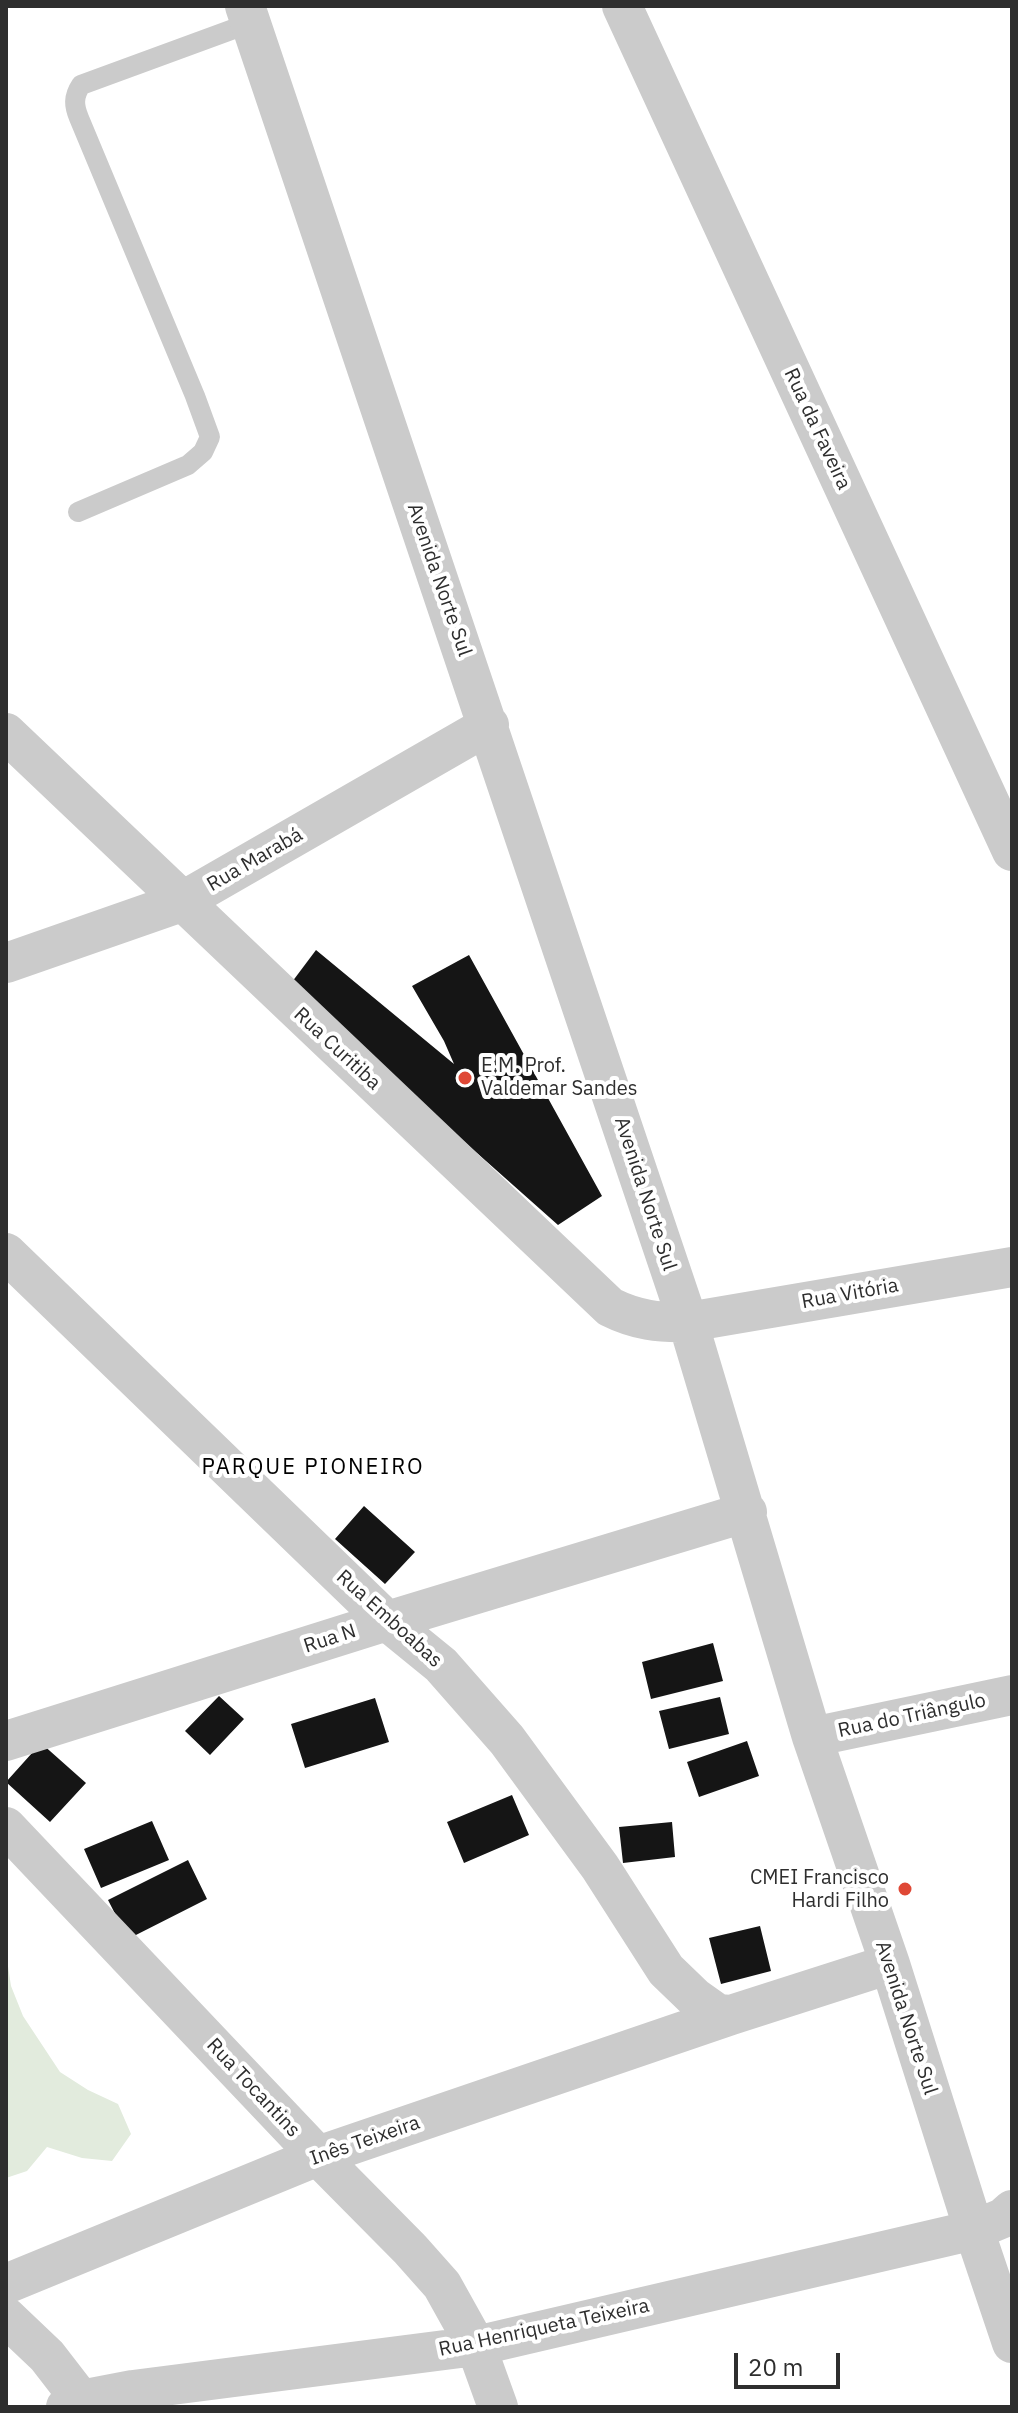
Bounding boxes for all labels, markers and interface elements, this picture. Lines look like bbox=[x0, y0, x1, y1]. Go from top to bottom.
street label: Rua da Faveira bbox=[778, 365, 856, 493]
street label: Avenida Norte Sul bbox=[402, 500, 476, 660]
street label: Rua Marabá bbox=[203, 823, 307, 897]
street label: Rua Curitiba bbox=[289, 1003, 385, 1095]
place label: E.M. Prof. Valdemar Sandes bbox=[481, 1054, 637, 1101]
marker: E.M. Prof. Valdemar Sandes bbox=[456, 1069, 474, 1087]
street label: Avenida Norte Sul bbox=[609, 1114, 681, 1274]
street label: Rua Vitória bbox=[800, 1274, 900, 1314]
district label: PARQUE PIONEIRO bbox=[201, 1455, 425, 1481]
street label: Rua Emboabas bbox=[331, 1565, 447, 1673]
street label: Rua N bbox=[301, 1619, 359, 1659]
street label: Rua do Triângulo bbox=[836, 1689, 988, 1743]
place label: CMEI Francisco Hardi Filho bbox=[750, 1866, 889, 1913]
marker: CMEI Francisco Hardi Filho bbox=[896, 1880, 914, 1898]
street label: Avenida Norte Sul bbox=[870, 1938, 942, 2098]
street label: Rua Tocantins bbox=[201, 2034, 305, 2142]
street label: Inês Teixeira bbox=[307, 2111, 423, 2171]
street label: Rua Henriqueta Teixeira bbox=[437, 2294, 651, 2362]
scale bar bbox=[738, 2337, 844, 2387]
text: 20 m bbox=[748, 2351, 803, 2383]

